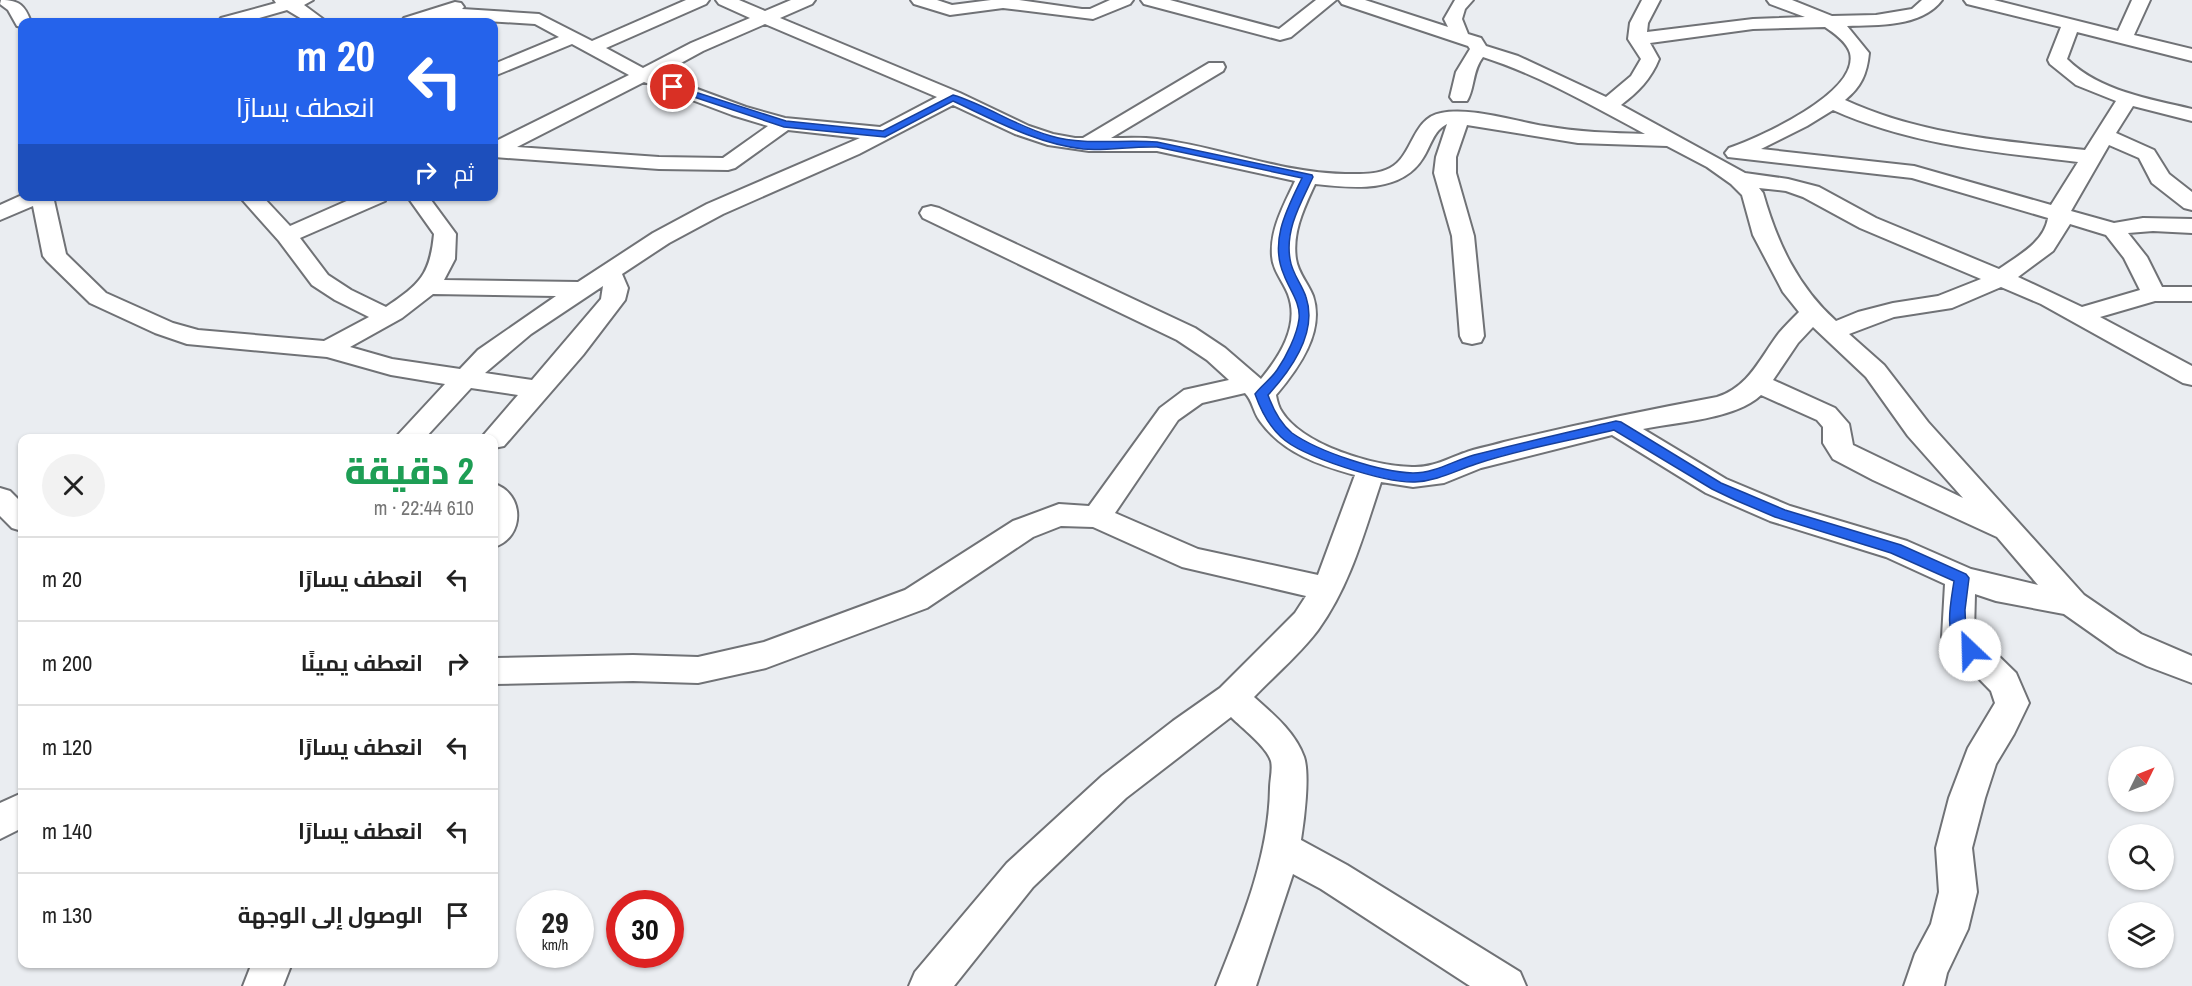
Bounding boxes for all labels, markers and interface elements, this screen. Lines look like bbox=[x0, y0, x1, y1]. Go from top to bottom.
text: 20 m bbox=[296, 28, 375, 84]
icon: left bbox=[396, 42, 474, 120]
pin bbox=[647, 61, 698, 112]
icon: arrive bbox=[656, 70, 689, 103]
text: انعطف يسارًا bbox=[236, 89, 375, 125]
icon: right bbox=[409, 156, 442, 189]
text: ثم bbox=[454, 158, 474, 188]
text: 2 دقيقة bbox=[345, 447, 474, 495]
button: close bbox=[42, 454, 105, 517]
text: 610 m · 22:44 bbox=[374, 494, 474, 521]
icon: left bbox=[441, 563, 474, 596]
text: 20 m bbox=[42, 564, 82, 594]
text: انعطف يسارًا bbox=[298, 564, 423, 594]
position arrow bbox=[1938, 618, 2002, 682]
icon: right bbox=[441, 647, 474, 680]
text: 200 m bbox=[42, 648, 92, 678]
text: انعطف يمينًا bbox=[301, 648, 423, 678]
icon: left bbox=[441, 731, 474, 764]
text: 120 m bbox=[42, 732, 92, 762]
text: انعطف يسارًا bbox=[298, 732, 423, 762]
north arrow bbox=[2108, 746, 2174, 812]
map controls bbox=[2108, 746, 2174, 968]
icon: left bbox=[441, 815, 474, 848]
text: 140 m bbox=[42, 816, 92, 846]
text: انعطف يسارًا bbox=[298, 816, 423, 846]
button: search bbox=[2108, 824, 2174, 890]
speed limit sign: 30 bbox=[606, 890, 684, 968]
icon: arrive bbox=[441, 899, 474, 932]
text: 130 m bbox=[42, 900, 92, 930]
text: الوصول إلى الوجهة bbox=[238, 900, 423, 930]
text: 29 bbox=[541, 902, 569, 942]
button: layers bbox=[2108, 902, 2174, 968]
text: km/h bbox=[542, 934, 568, 955]

